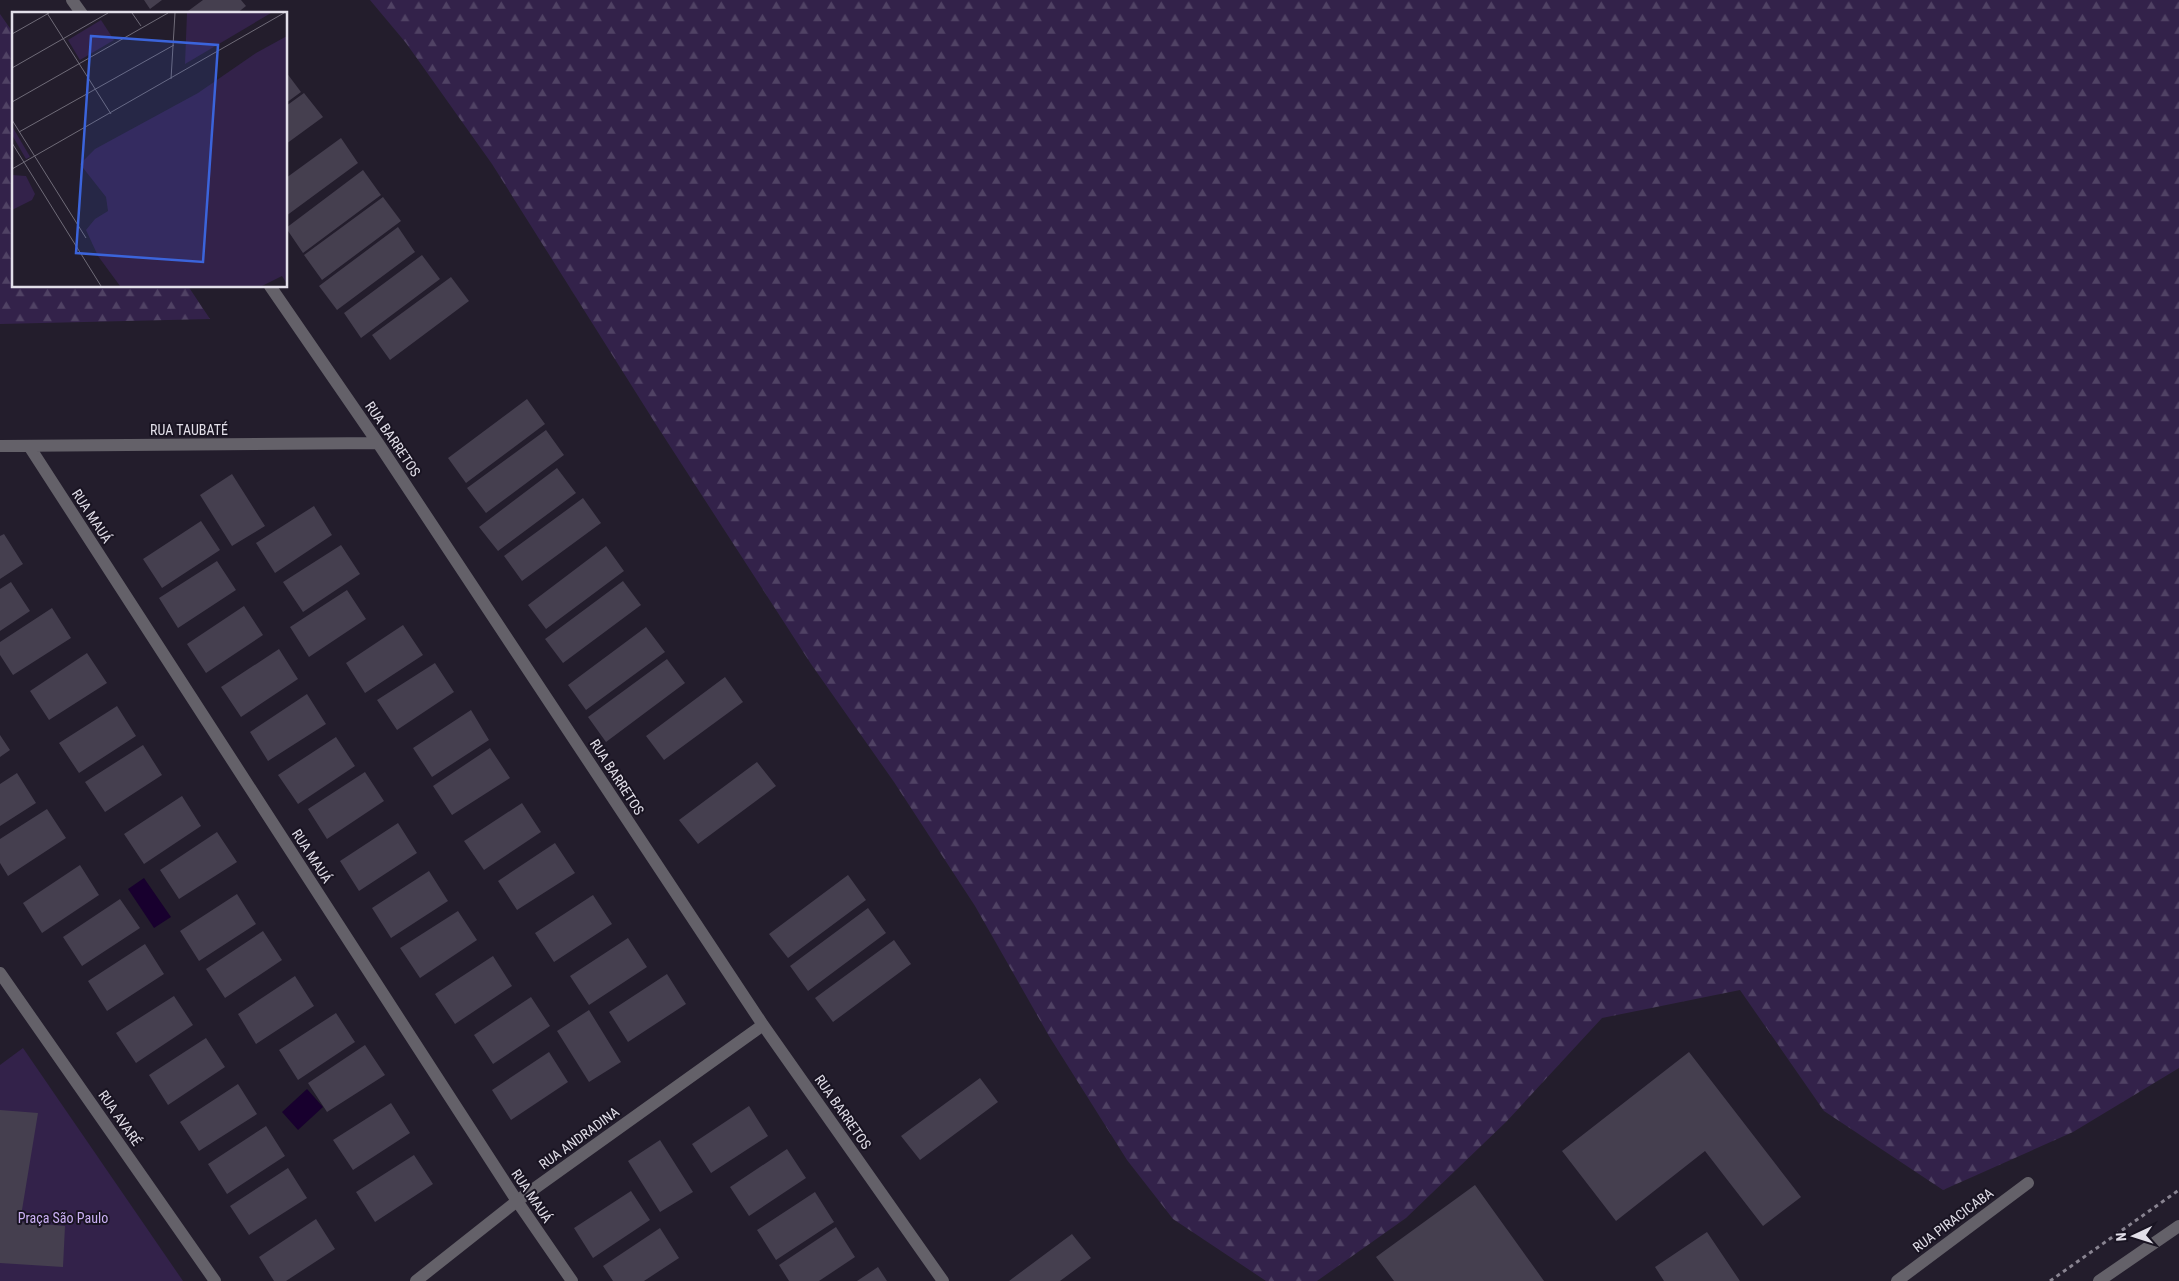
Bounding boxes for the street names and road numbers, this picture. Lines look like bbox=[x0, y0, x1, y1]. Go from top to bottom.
street label: RUA BARRETOS bbox=[362, 399, 424, 479]
street label: RUA TAUBATÉ bbox=[150, 421, 228, 438]
street label: RUA MAUÁ bbox=[69, 486, 116, 546]
street label: RUA BARRETOS bbox=[587, 736, 647, 818]
street label: RUA MAUÁ bbox=[289, 826, 336, 886]
street label: RUA BARRETOS bbox=[812, 1072, 874, 1152]
street label: RUA AVARÉ bbox=[95, 1087, 146, 1149]
street label: RUA ANDRADINA bbox=[536, 1104, 622, 1172]
street label: RUA MAUÁ bbox=[508, 1166, 556, 1226]
street label: RUA PIRACICABA bbox=[1910, 1185, 1996, 1255]

